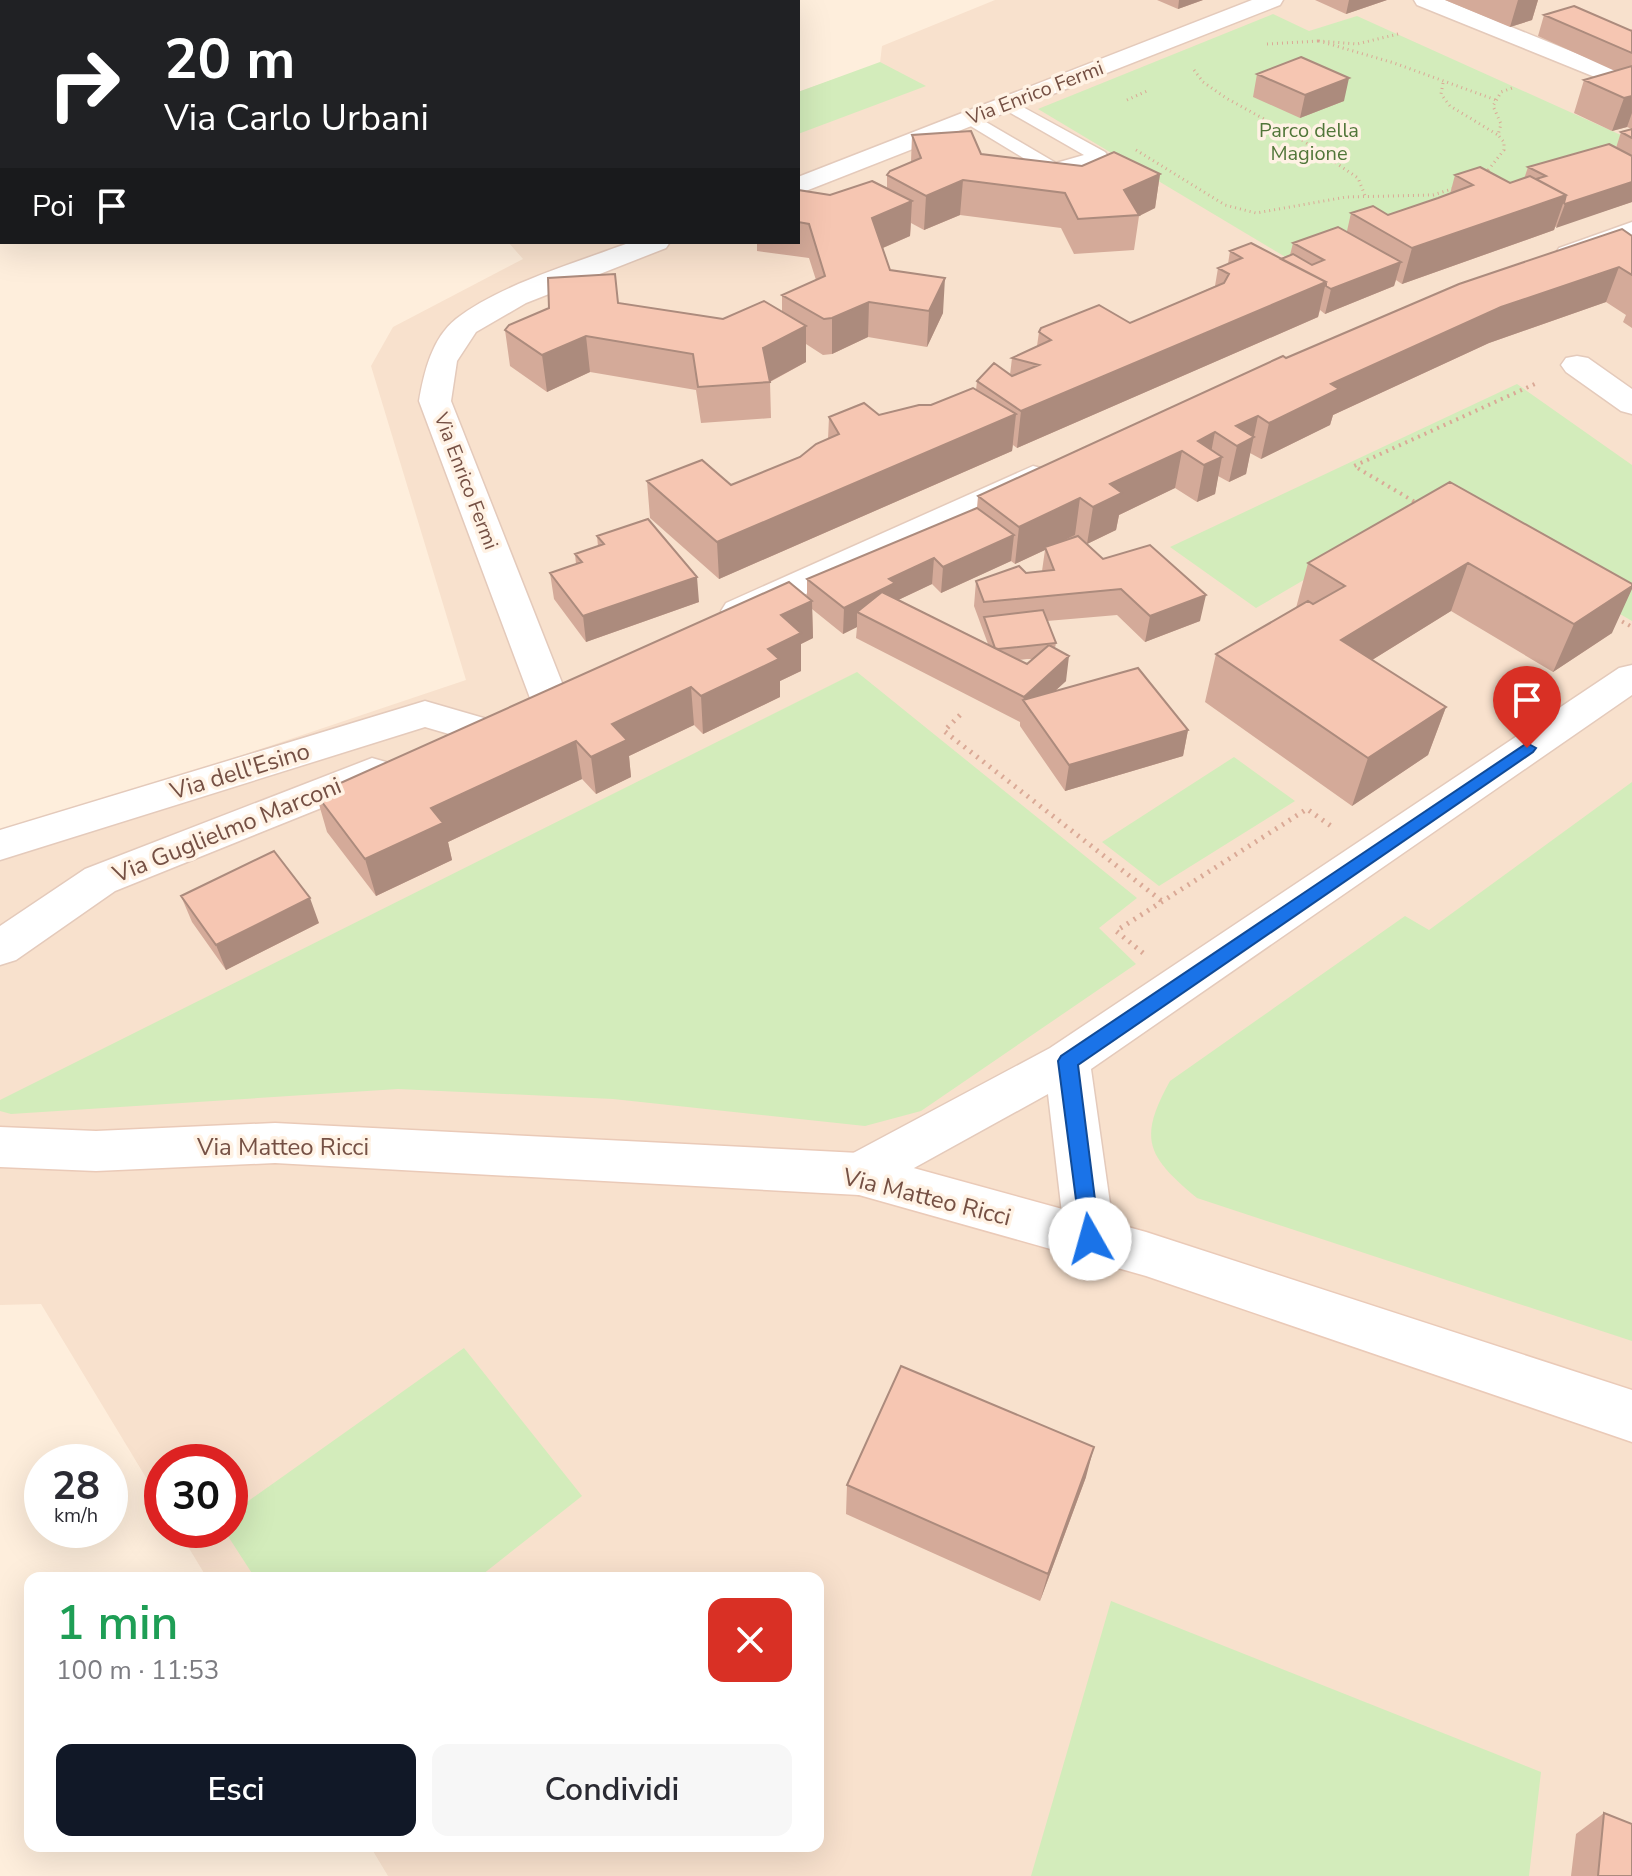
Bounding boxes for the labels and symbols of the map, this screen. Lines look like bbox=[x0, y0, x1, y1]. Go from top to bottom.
street label: Via Enrico Fermi bbox=[962, 55, 1107, 132]
park label: Parco della Magione bbox=[1259, 117, 1359, 167]
street label: Via Enrico Fermi bbox=[427, 408, 504, 553]
pin bbox=[1493, 666, 1561, 748]
street label: Via dell'Esino bbox=[165, 735, 314, 808]
street label: Via Guglielmo Marconi bbox=[107, 770, 346, 891]
street label: Via Matteo Ricci bbox=[196, 1131, 369, 1163]
street label: Via Matteo Ricci bbox=[839, 1160, 1014, 1233]
position arrow bbox=[1048, 1197, 1132, 1281]
speed limit sign: 30 bbox=[144, 1444, 248, 1548]

